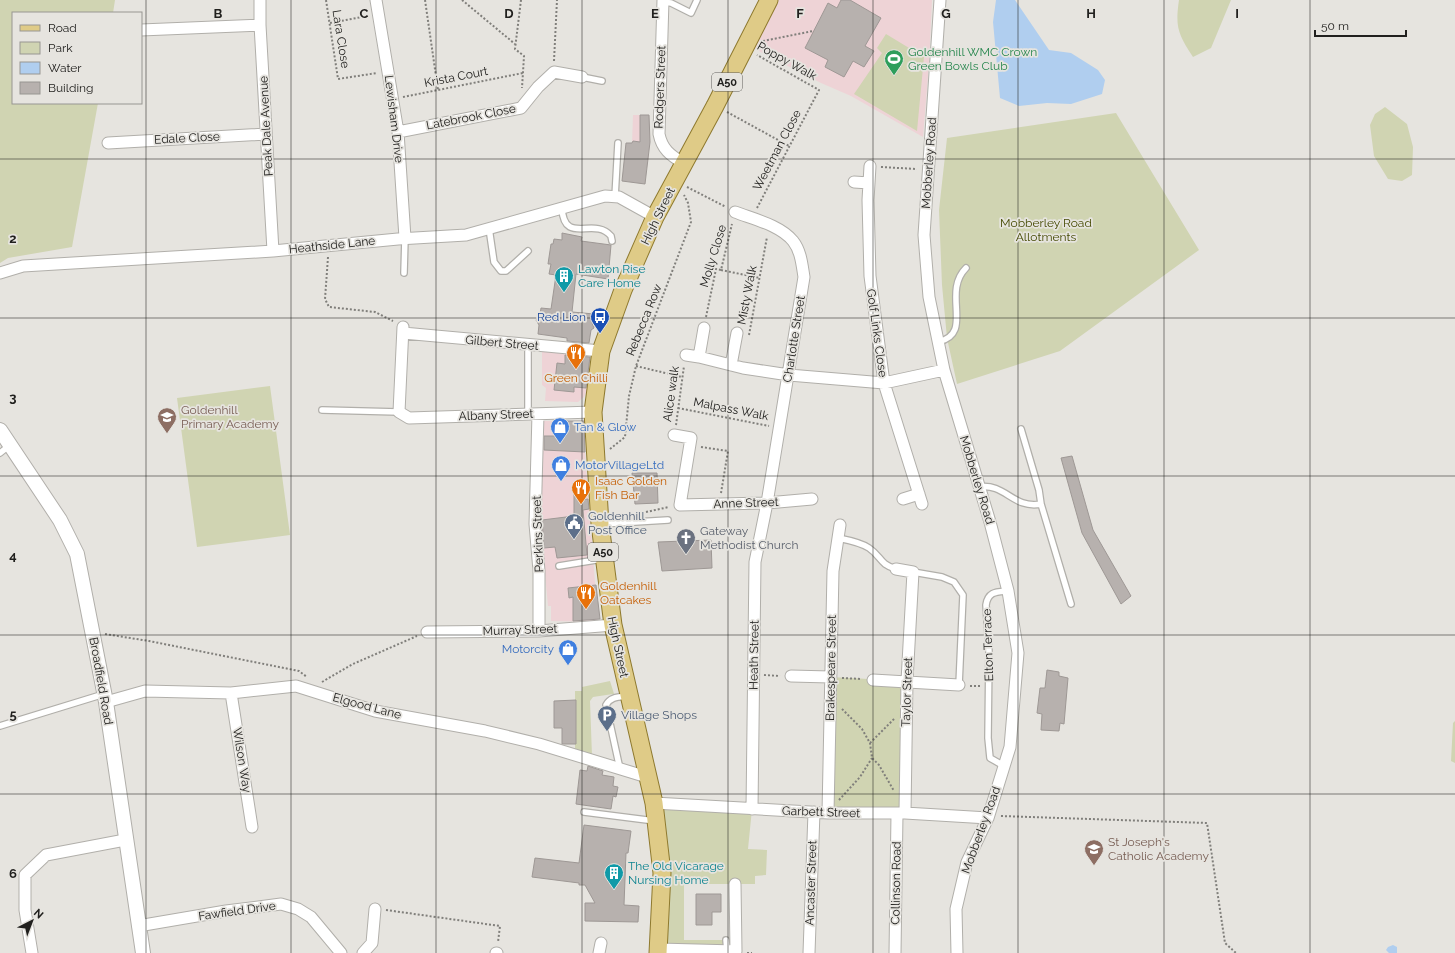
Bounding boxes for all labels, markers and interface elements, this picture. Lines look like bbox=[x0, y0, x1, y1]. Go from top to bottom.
text: B bbox=[214, 6, 223, 21]
text: C bbox=[360, 6, 369, 21]
text: D bbox=[504, 6, 514, 21]
text: E bbox=[651, 6, 659, 21]
text: F bbox=[796, 6, 804, 21]
text: G bbox=[941, 6, 951, 21]
text: H bbox=[1086, 6, 1096, 21]
text: I bbox=[1235, 6, 1239, 21]
street label: Lara Close bbox=[329, 9, 353, 69]
legend bbox=[12, 12, 142, 104]
scale bar bbox=[1315, 12, 1406, 38]
text: 50 m bbox=[1321, 19, 1349, 33]
text: Road bbox=[48, 21, 77, 35]
street label: Poppy Walk bbox=[755, 39, 820, 83]
text: Park bbox=[48, 41, 73, 55]
street label: Rodgers Street bbox=[652, 45, 668, 129]
place label: Goldenhill WMC Crown Green Bowls Club bbox=[908, 45, 1037, 73]
sports icon: Goldenhill WMC Crown Green Bowls Club bbox=[883, 48, 905, 76]
text: Water bbox=[48, 61, 82, 75]
street label: Krista Court bbox=[423, 64, 489, 90]
road number: A50 bbox=[712, 73, 742, 91]
street label: Lewisham Drive bbox=[382, 74, 406, 164]
street label: Peak Dale Avenue bbox=[256, 75, 276, 177]
text: Building bbox=[48, 81, 94, 95]
street label: Latebrook Close bbox=[425, 101, 517, 133]
street label: Weetman Close bbox=[750, 107, 804, 193]
street label: Mobberley Road bbox=[919, 117, 939, 209]
street label: Edale Close bbox=[154, 129, 220, 147]
street label: High Street bbox=[638, 185, 678, 247]
park label: Mobberley Road Allotments bbox=[1000, 216, 1092, 244]
street label: Molly Close bbox=[697, 223, 729, 289]
text: 2 bbox=[9, 231, 17, 246]
street label: Heathside Lane bbox=[288, 233, 376, 257]
place label: Lawton Rise Care Home bbox=[578, 262, 645, 290]
street label: Misty Walk bbox=[734, 264, 760, 326]
building icon: Lawton Rise Care Home bbox=[553, 265, 575, 293]
street label: Rebecca Row bbox=[623, 282, 665, 358]
street label: Golf Links Close bbox=[864, 288, 890, 378]
street label: Charlotte Street bbox=[780, 295, 808, 383]
bus stop icon: Red Lion bbox=[589, 306, 611, 334]
place label: Red Lion bbox=[537, 310, 586, 324]
street label: Gilbert Street bbox=[465, 333, 539, 353]
restaurant icon: Green Chilli bbox=[565, 342, 587, 370]
street label: Alice walk bbox=[660, 365, 682, 423]
place label: Green Chilli bbox=[544, 371, 608, 385]
text: 3 bbox=[9, 390, 17, 405]
street label: Malpass Walk bbox=[692, 395, 771, 423]
place label: Goldenhill Primary Academy bbox=[181, 403, 279, 431]
school or university icon: Goldenhill Primary Academy bbox=[156, 406, 178, 434]
street label: Albany Street bbox=[458, 407, 534, 423]
shop icon: Tan & Glow bbox=[549, 416, 571, 444]
place label: Tan & Glow bbox=[574, 420, 637, 434]
street label: Mobberley Road bbox=[957, 434, 997, 526]
shop icon: MotorVillageLtd bbox=[550, 454, 572, 482]
place label: MotorVillageLtd bbox=[575, 458, 664, 472]
place label: Isaac Golden Fish Bar bbox=[595, 474, 667, 502]
restaurant icon: Isaac Golden Fish Bar bbox=[570, 477, 592, 505]
street label: Perkins Street bbox=[530, 495, 546, 573]
street label: Anne Street bbox=[713, 495, 779, 511]
place label: Goldenhill Post Office bbox=[588, 509, 647, 537]
public building icon: Goldenhill Post Office bbox=[563, 512, 585, 540]
place label: Gateway Methodist Church bbox=[700, 524, 798, 552]
church icon: Gateway Methodist Church bbox=[675, 527, 697, 555]
road number: A50 bbox=[588, 543, 618, 561]
text: 4 bbox=[9, 548, 17, 563]
place label: Goldenhill Oatcakes bbox=[600, 579, 657, 607]
restaurant icon: Goldenhill Oatcakes bbox=[575, 582, 597, 610]
street label: Elton Terrace bbox=[980, 608, 996, 682]
street label: High Street bbox=[605, 615, 631, 679]
street label: Brakespeare Street bbox=[823, 615, 839, 721]
street label: Heath Street bbox=[746, 620, 762, 690]
street label: Murray Street bbox=[482, 622, 558, 638]
street label: Broadfield Road bbox=[86, 636, 116, 726]
shop icon: Motorcity bbox=[557, 638, 579, 666]
place label: Motorcity bbox=[502, 642, 554, 656]
street label: Taylor Street bbox=[899, 657, 915, 727]
street label: Elgood Lane bbox=[331, 690, 403, 722]
parking icon: Village Shops bbox=[596, 704, 618, 732]
text: 5 bbox=[9, 707, 17, 722]
place label: Village Shops bbox=[621, 708, 697, 722]
street label: Wilson Way bbox=[230, 726, 254, 794]
street label: Mobberley Road bbox=[959, 784, 1003, 876]
street label: Garbett Street bbox=[782, 804, 860, 820]
place label: St Joseph's Catholic Academy bbox=[1108, 835, 1210, 863]
school or university icon: St Joseph's Catholic Academy bbox=[1083, 838, 1105, 866]
street label: Ancaster Street bbox=[803, 840, 819, 926]
street label: Collinson Road bbox=[888, 841, 904, 925]
place label: The Old Vicarage Nursing Home bbox=[628, 859, 724, 887]
building icon: The Old Vicarage Nursing Home bbox=[603, 862, 625, 890]
text: 6 bbox=[9, 866, 17, 881]
street label: Fawfield Drive bbox=[197, 899, 277, 923]
north arrow bbox=[12, 901, 52, 941]
text: N bbox=[31, 906, 46, 922]

